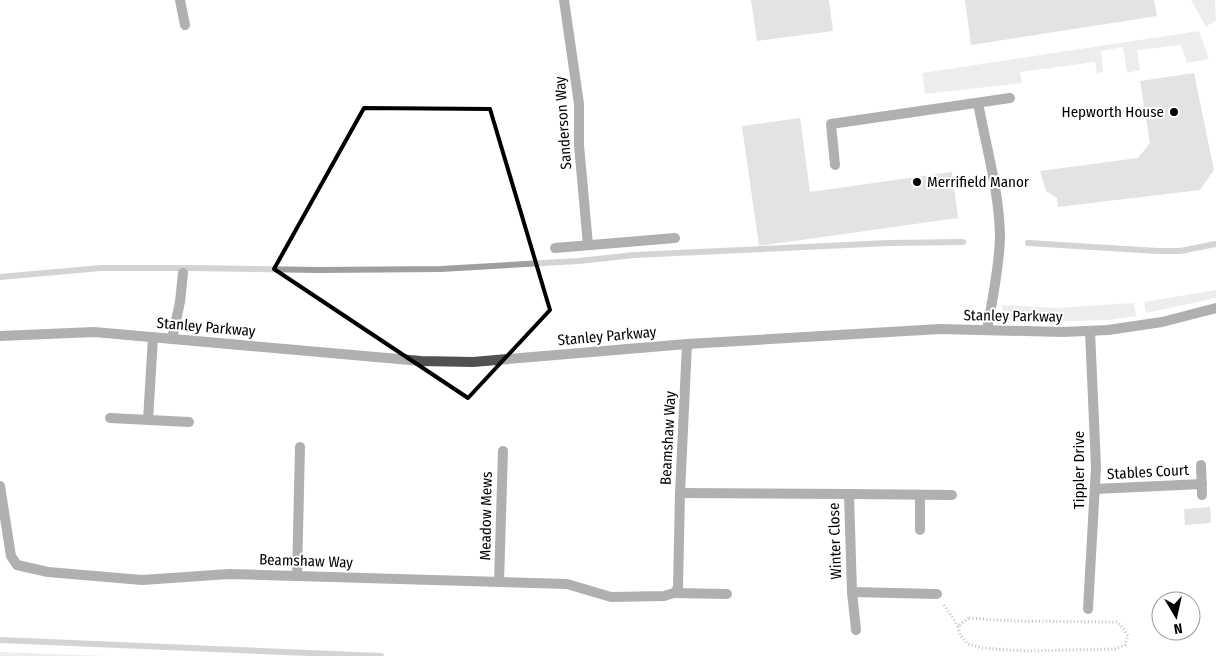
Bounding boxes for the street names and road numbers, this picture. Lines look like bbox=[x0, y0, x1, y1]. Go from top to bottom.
street label: Sanderson Way bbox=[551, 75, 575, 170]
street label: Stanley Parkway bbox=[963, 306, 1063, 326]
street label: Stanley Parkway bbox=[156, 314, 256, 340]
street label: Stanley Parkway bbox=[557, 323, 657, 349]
street label: Beamshaw Way bbox=[657, 390, 679, 485]
street label: Tippler Drive bbox=[1070, 431, 1088, 509]
street label: Stables Court bbox=[1107, 461, 1190, 483]
street label: Meadow Mews bbox=[476, 471, 496, 561]
street label: Winter Close bbox=[825, 502, 845, 580]
street label: Beamshaw Way bbox=[259, 550, 354, 572]

